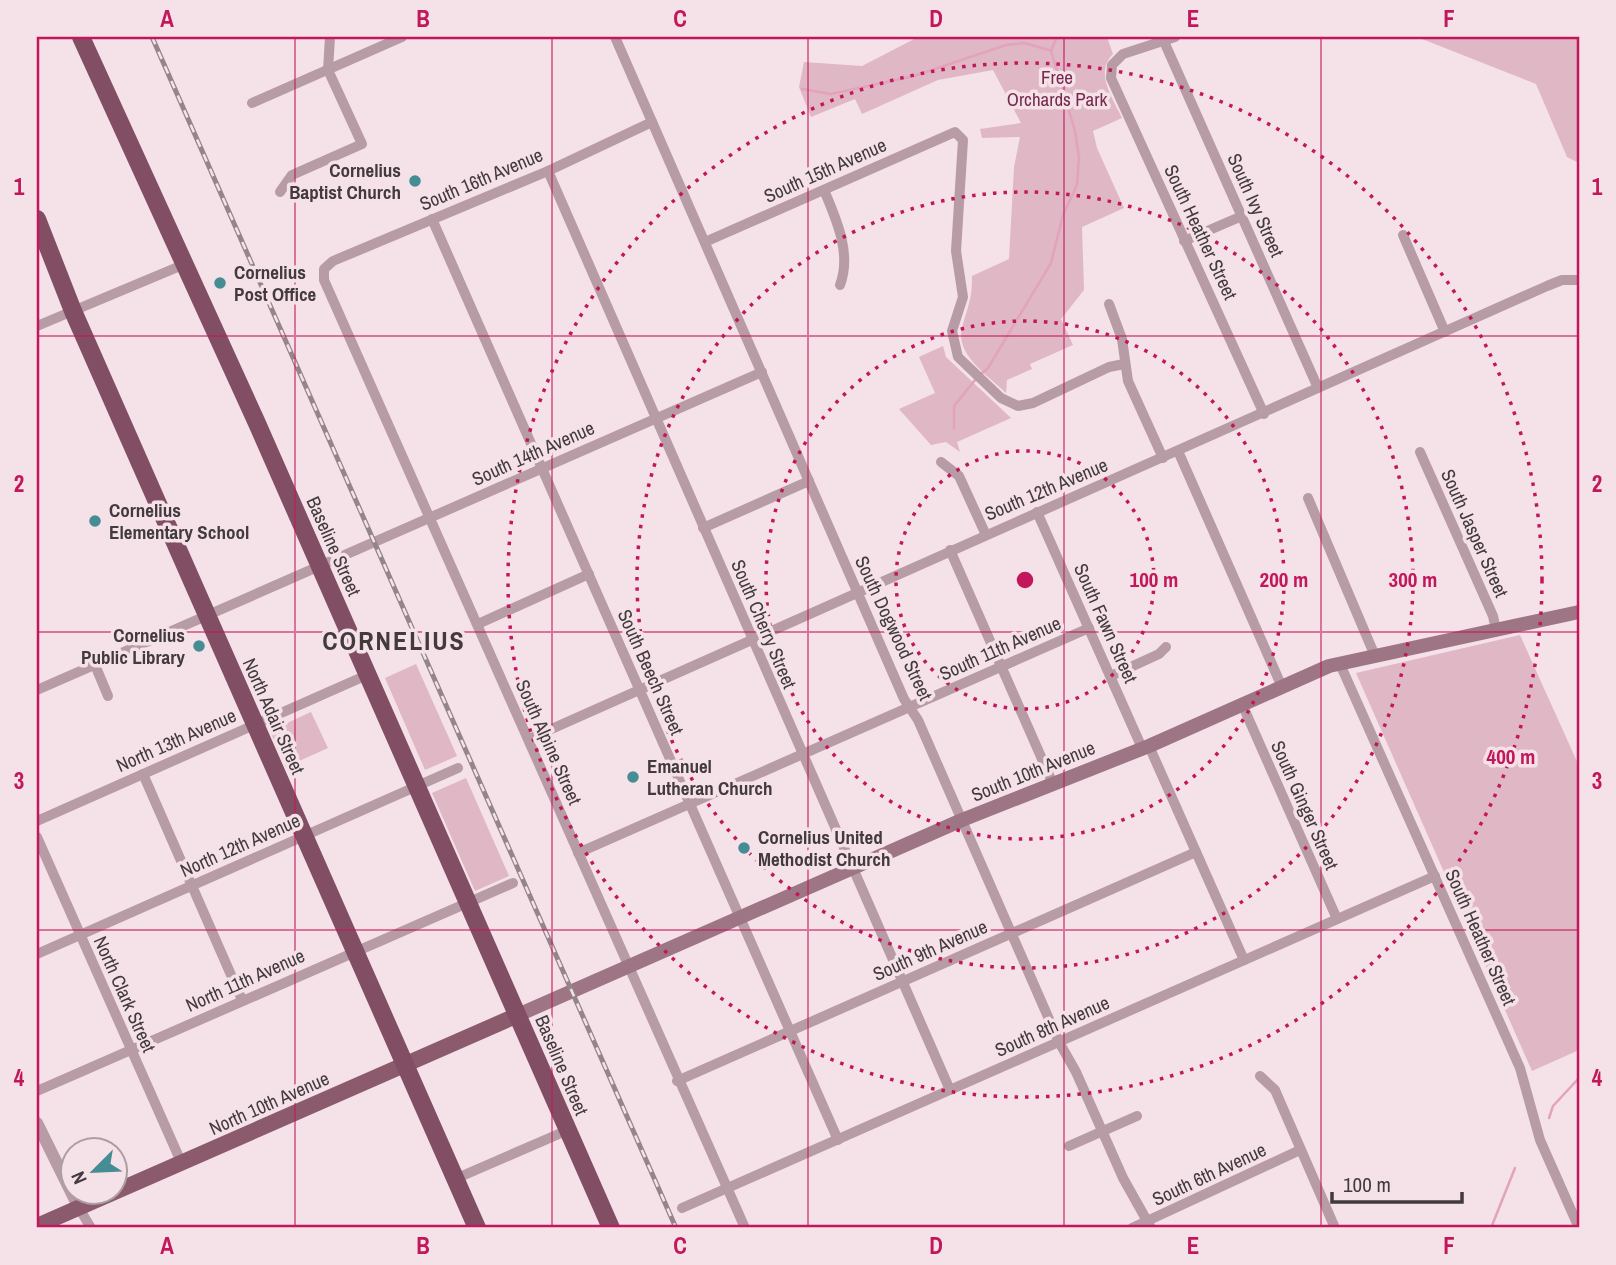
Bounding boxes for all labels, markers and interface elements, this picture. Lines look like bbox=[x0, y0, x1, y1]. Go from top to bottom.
text: A bbox=[160, 3, 174, 34]
text: B bbox=[416, 3, 430, 34]
text: C bbox=[673, 3, 687, 34]
text: D bbox=[929, 3, 943, 34]
text: E bbox=[1187, 3, 1199, 34]
text: F bbox=[1443, 3, 1455, 34]
park label: Free Orchards Park bbox=[1007, 64, 1107, 112]
street label: South 15th Avenue bbox=[760, 131, 890, 209]
street label: South 16th Avenue bbox=[415, 141, 547, 217]
street label: South Ivy Street bbox=[1222, 149, 1291, 262]
place label: Cornelius Baptist Church bbox=[289, 157, 401, 205]
street label: South Heather Street bbox=[1158, 160, 1244, 304]
text: 1 bbox=[14, 171, 25, 202]
text: 1 bbox=[1592, 171, 1603, 202]
marker: Cornelius Baptist Church bbox=[407, 173, 423, 189]
place label: Cornelius Post Office bbox=[234, 259, 317, 307]
marker: Cornelius Post Office bbox=[212, 275, 228, 291]
street label: South 14th Avenue bbox=[468, 414, 598, 492]
street label: South 12th Avenue bbox=[980, 451, 1112, 527]
street label: South Jasper Street bbox=[1435, 465, 1515, 602]
text: 2 bbox=[14, 468, 24, 499]
text: 2 bbox=[1592, 468, 1602, 499]
street label: Baseline Street bbox=[300, 492, 368, 601]
place label: Cornelius Elementary School bbox=[109, 497, 249, 545]
marker: Cornelius Elementary School bbox=[87, 513, 103, 529]
street label: South Dogwood Street bbox=[849, 551, 939, 705]
street label: South Cherry Street bbox=[725, 556, 803, 693]
street label: South Fawn Street bbox=[1068, 559, 1144, 687]
text: 100 m bbox=[1130, 565, 1178, 594]
text: 200 m bbox=[1260, 565, 1308, 594]
text: 300 m bbox=[1389, 565, 1437, 594]
centre of rings bbox=[1013, 568, 1037, 592]
street label: South Beech Street bbox=[612, 605, 691, 740]
street label: South 11th Avenue bbox=[935, 610, 1065, 686]
place label: Cornelius Public Library bbox=[81, 622, 185, 670]
district label: CORNELIUS bbox=[322, 623, 466, 658]
marker: Cornelius Public Library bbox=[191, 638, 207, 654]
street label: North Adair Street bbox=[237, 654, 312, 779]
street label: South Alpine Street bbox=[510, 675, 588, 809]
street label: North 13th Avenue bbox=[112, 702, 240, 778]
street label: South 10th Avenue bbox=[967, 734, 1099, 808]
street label: South Ginger Street bbox=[1265, 736, 1345, 874]
text: 400 m bbox=[1487, 742, 1535, 771]
place label: Emanuel Lutheran Church bbox=[647, 753, 773, 801]
text: 3 bbox=[14, 765, 24, 796]
text: 3 bbox=[1592, 765, 1602, 796]
marker: Emanuel Lutheran Church bbox=[625, 769, 641, 785]
street label: North 12th Avenue bbox=[176, 807, 304, 883]
place label: Cornelius United Methodist Church bbox=[758, 824, 890, 872]
marker: Cornelius United Methodist Church bbox=[736, 840, 752, 856]
street label: South Heather Street bbox=[1439, 865, 1523, 1010]
street label: South 9th Avenue bbox=[869, 913, 991, 987]
street label: North Clark Street bbox=[88, 932, 163, 1057]
street label: North 11th Avenue bbox=[181, 942, 309, 1018]
street label: South 8th Avenue bbox=[991, 989, 1113, 1063]
street label: Baseline Street bbox=[529, 1011, 595, 1120]
text: 4 bbox=[14, 1062, 25, 1093]
text: 4 bbox=[1592, 1062, 1603, 1093]
street label: North 10th Avenue bbox=[205, 1065, 333, 1141]
north arrow bbox=[60, 1136, 130, 1206]
street label: South 6th Avenue bbox=[1148, 1136, 1270, 1212]
scale bar bbox=[1332, 1160, 1462, 1204]
text: N bbox=[64, 1167, 93, 1188]
text: 100 m bbox=[1343, 1170, 1391, 1199]
text: A bbox=[160, 1230, 174, 1261]
text: B bbox=[416, 1230, 430, 1261]
text: C bbox=[673, 1230, 687, 1261]
text: D bbox=[929, 1230, 943, 1261]
text: E bbox=[1187, 1230, 1199, 1261]
text: F bbox=[1443, 1230, 1455, 1261]

